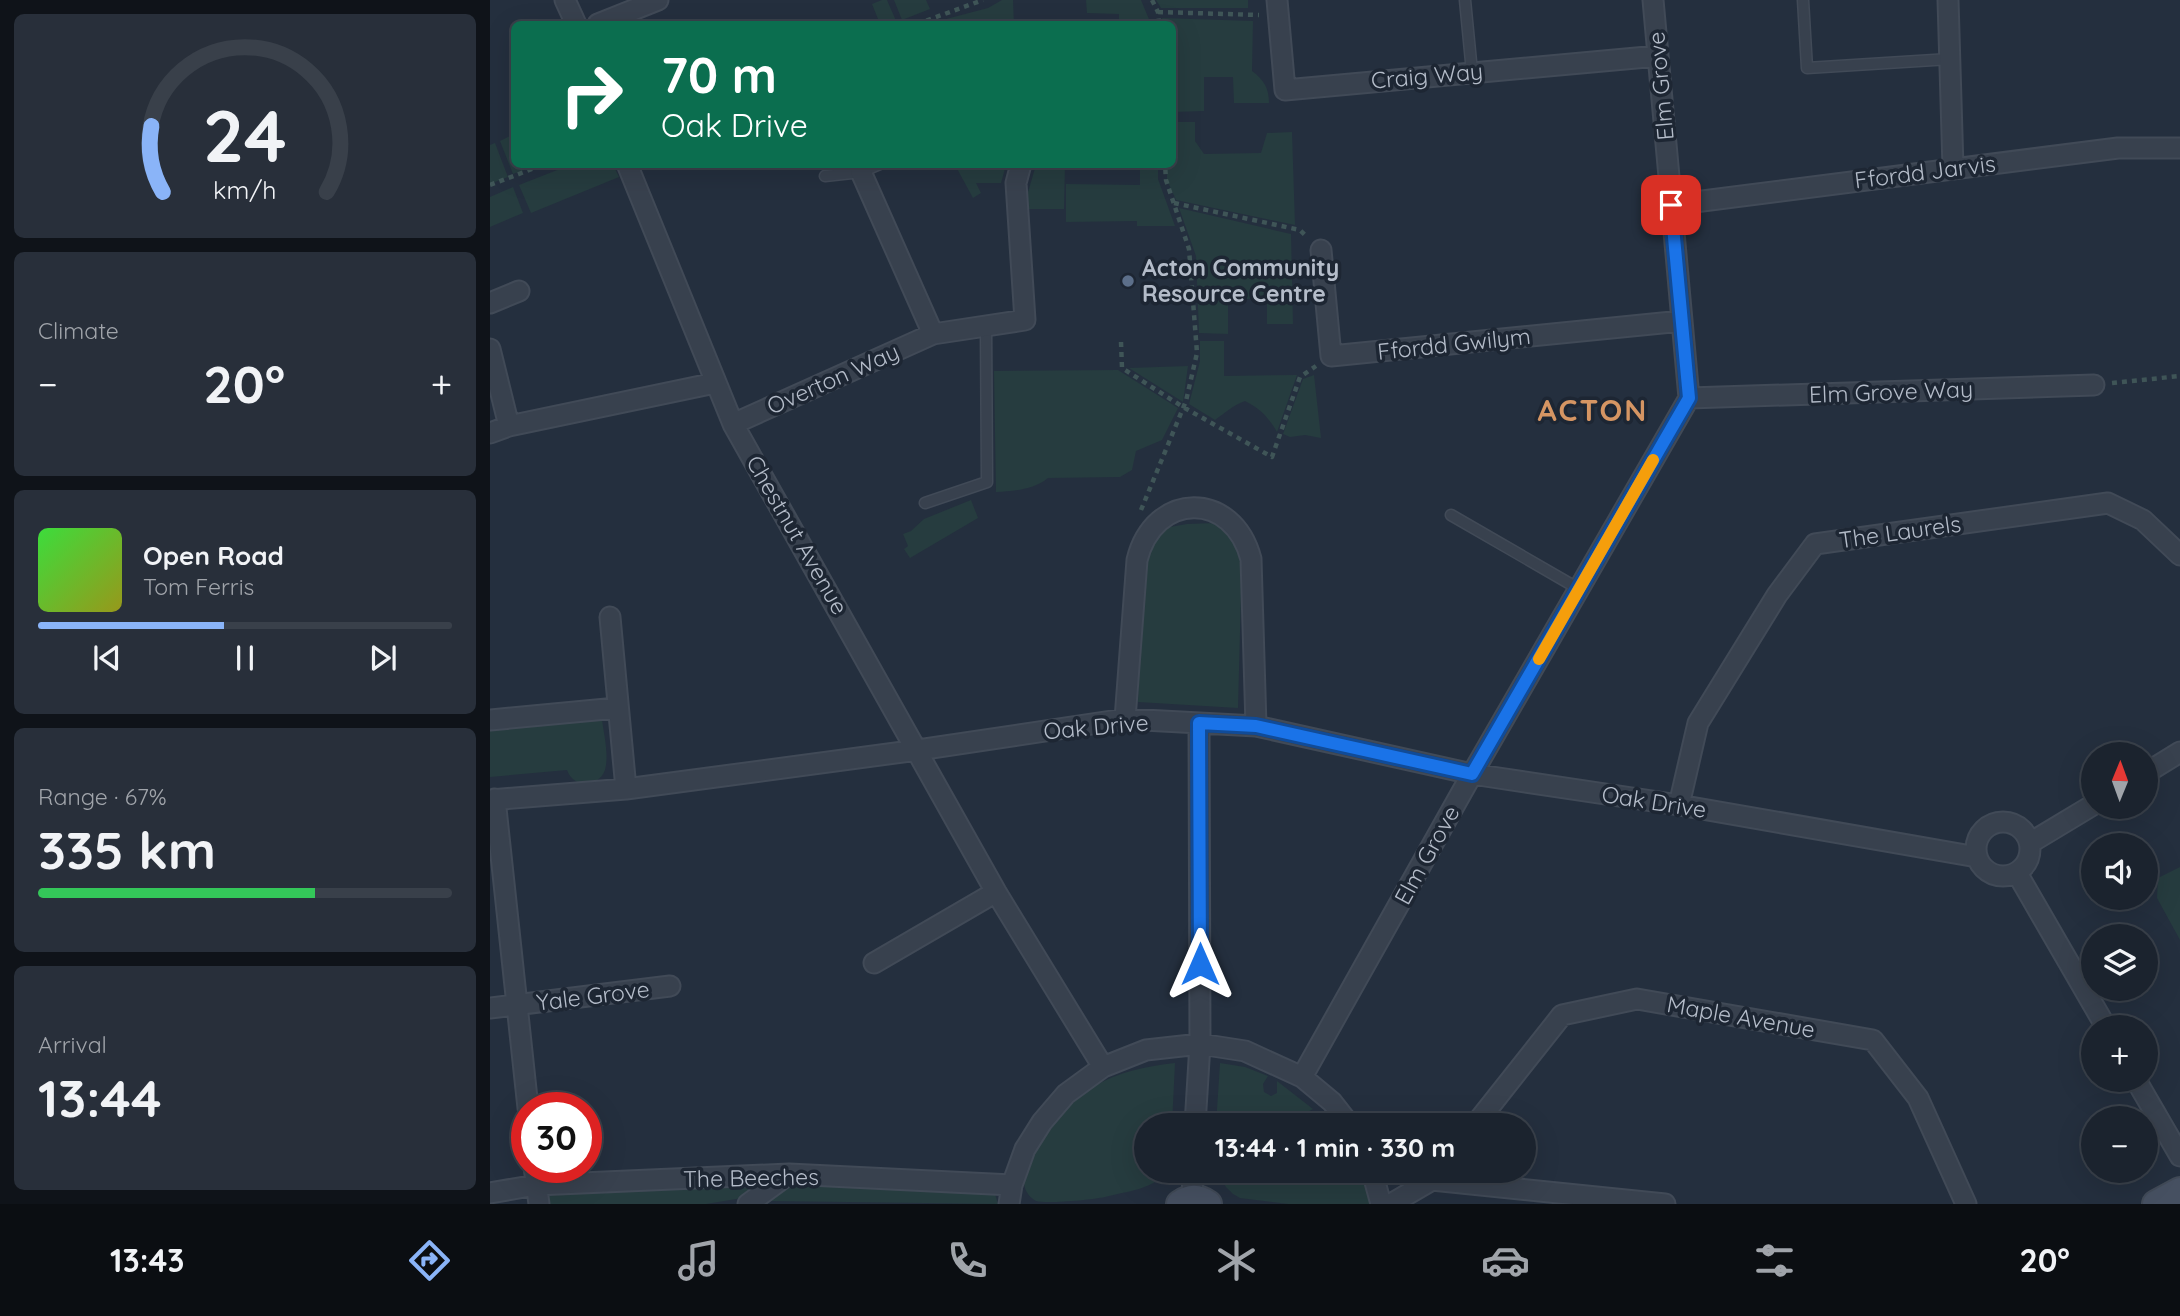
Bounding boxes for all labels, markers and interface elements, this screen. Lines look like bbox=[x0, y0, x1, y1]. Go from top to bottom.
street label: Elm Grove bbox=[1641, 31, 1680, 141]
text: 70 m bbox=[661, 44, 777, 105]
icon: right bbox=[546, 49, 637, 140]
street label: Craig Way bbox=[1370, 56, 1484, 95]
text: 24 bbox=[203, 89, 287, 180]
text: Oak Drive bbox=[661, 105, 808, 145]
street label: Ffordd Jarvis bbox=[1853, 148, 1997, 195]
text: km/h bbox=[213, 174, 277, 205]
pin bbox=[1641, 175, 1701, 235]
icon: arrive bbox=[1652, 186, 1690, 224]
place label: Acton Community Resource Centre bbox=[1142, 253, 1339, 308]
marker: Acton Community Resource Centre bbox=[1120, 273, 1136, 289]
text: Climate bbox=[38, 316, 119, 345]
street label: Ffordd Gwilym bbox=[1376, 321, 1532, 366]
street label: Overton Way bbox=[762, 336, 903, 421]
text: 20° bbox=[203, 351, 285, 416]
text: − bbox=[38, 360, 58, 408]
text: + bbox=[431, 360, 452, 408]
street label: Elm Grove Way bbox=[1808, 374, 1973, 409]
district label: ACTON bbox=[1538, 391, 1648, 429]
street label: Chestnut Avenue bbox=[740, 450, 855, 619]
street label: The Laurels bbox=[1837, 509, 1963, 554]
text: Open Road bbox=[143, 539, 284, 572]
text: Tom Ferris bbox=[143, 572, 254, 601]
icon: previous bbox=[88, 639, 126, 677]
icon: pause bbox=[226, 639, 264, 677]
icon: next bbox=[364, 639, 402, 677]
street label: Oak Drive bbox=[1042, 707, 1150, 746]
north arrow bbox=[2081, 742, 2158, 819]
map controls bbox=[2081, 742, 2158, 1183]
street label: Oak Drive bbox=[1600, 779, 1708, 824]
text: Range · 67% bbox=[38, 782, 167, 811]
street label: Elm Grove bbox=[1388, 800, 1466, 909]
text: 335 km bbox=[38, 817, 216, 882]
button: sound bbox=[2081, 833, 2158, 910]
button: layers bbox=[2081, 924, 2158, 1001]
position arrow bbox=[1163, 927, 1237, 1001]
street label: Yale Grove bbox=[535, 974, 651, 1017]
street label: Maple Avenue bbox=[1665, 989, 1817, 1044]
button: + bbox=[2081, 1015, 2158, 1092]
text: Arrival bbox=[38, 1030, 107, 1059]
text: 13:44 bbox=[38, 1065, 162, 1130]
speed limit sign: 30 bbox=[511, 1092, 602, 1183]
button: − bbox=[2081, 1106, 2158, 1183]
text: 13:44 · 1 min · 330 m bbox=[1215, 1131, 1455, 1164]
street label: The Beeches bbox=[683, 1162, 819, 1193]
icon: directions bbox=[405, 1236, 454, 1285]
icon: music bbox=[674, 1236, 723, 1285]
icon: phone bbox=[943, 1236, 992, 1285]
icon: climate bbox=[1212, 1236, 1261, 1285]
icon: car bbox=[1481, 1236, 1530, 1285]
icon: filters bbox=[1750, 1236, 1799, 1285]
text: 13:43 bbox=[110, 1240, 184, 1280]
text: 20° bbox=[2019, 1240, 2070, 1280]

